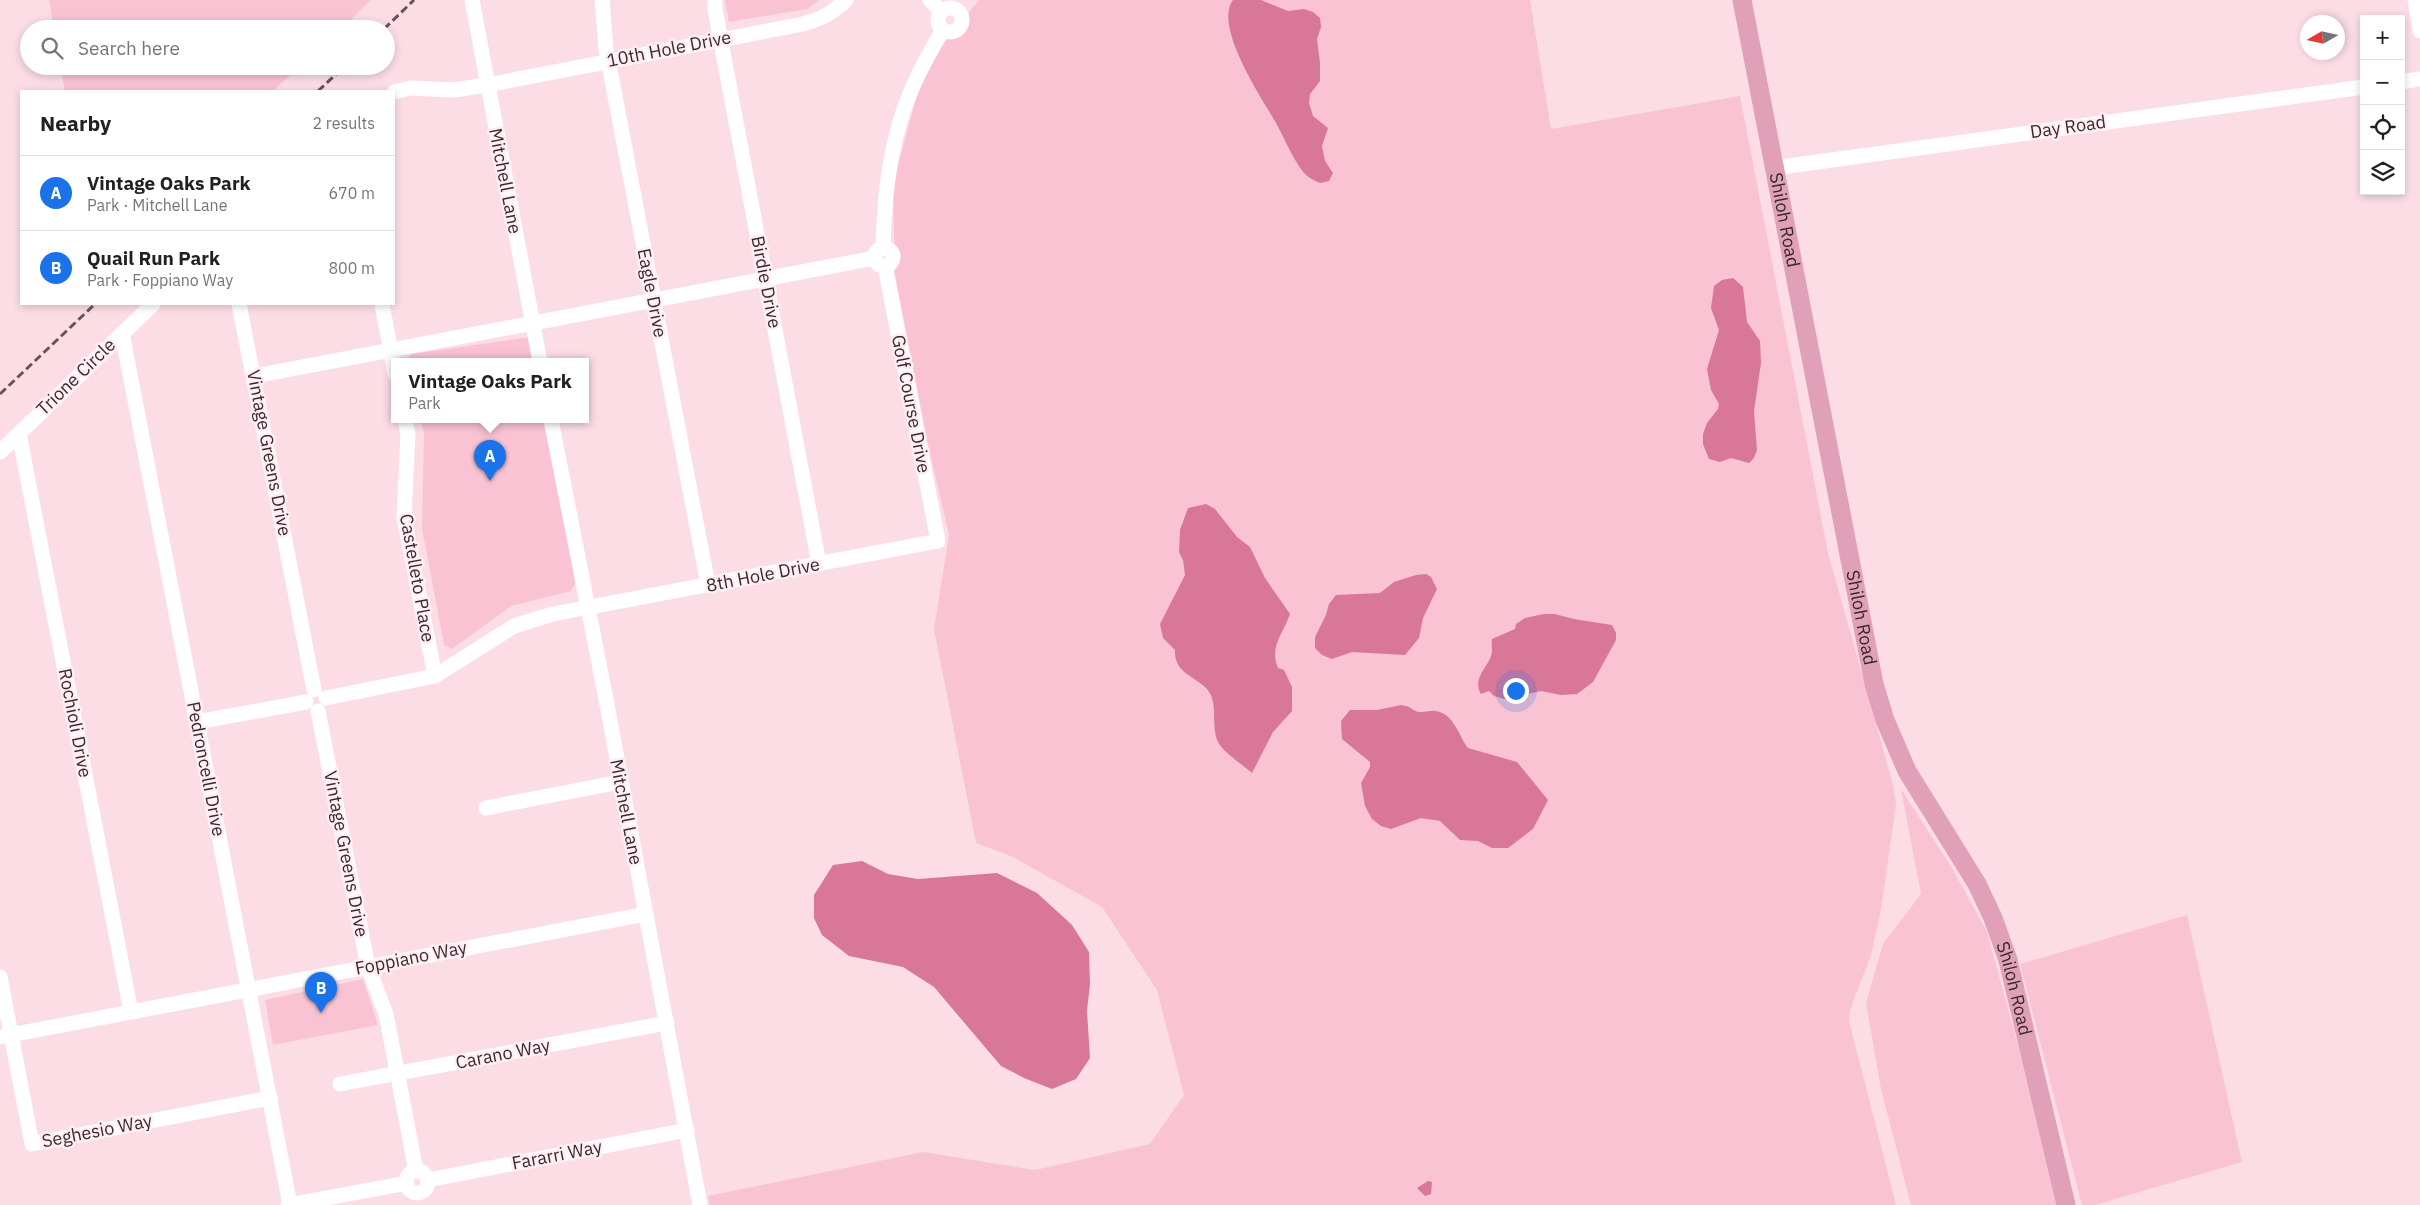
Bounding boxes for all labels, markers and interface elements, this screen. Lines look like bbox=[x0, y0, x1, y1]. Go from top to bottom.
north arrow bbox=[2300, 15, 2345, 60]
map controls bbox=[2360, 15, 2405, 195]
button: + bbox=[2360, 15, 2405, 60]
search box bbox=[20, 20, 395, 75]
street label: 10th Hole Drive bbox=[605, 25, 733, 72]
icon: search bbox=[38, 34, 66, 62]
text: Search here bbox=[78, 36, 180, 60]
button: − bbox=[2360, 60, 2405, 105]
button: locate bbox=[2360, 105, 2405, 150]
text: Nearby bbox=[40, 109, 111, 137]
street label: Day Road bbox=[2029, 110, 2107, 143]
text: 2 results bbox=[312, 113, 375, 133]
street label: Mitchell Lane bbox=[484, 126, 527, 236]
button: layers bbox=[2360, 150, 2405, 195]
street label: Shiloh Road bbox=[1765, 170, 1805, 269]
text: Vintage Oaks Park bbox=[87, 171, 251, 195]
text: A bbox=[51, 183, 61, 203]
text: 670 m bbox=[328, 183, 375, 203]
text: Park · Mitchell Lane bbox=[87, 195, 227, 215]
street label: Birdie Drive bbox=[746, 234, 787, 330]
text: Quail Run Park bbox=[87, 246, 220, 270]
street label: Eagle Drive bbox=[633, 246, 672, 340]
text: B bbox=[51, 258, 61, 278]
text: 800 m bbox=[328, 258, 375, 278]
text: Park · Foppiano Way bbox=[87, 270, 233, 290]
street label: Trione Circle bbox=[31, 333, 120, 420]
street label: Golf Course Drive bbox=[887, 333, 936, 475]
popup bbox=[391, 358, 589, 423]
street label: Vintage Greens Drive bbox=[242, 368, 297, 538]
text: Vintage Oaks Park bbox=[408, 369, 572, 393]
text: Park bbox=[408, 393, 441, 413]
pin: A bbox=[474, 440, 506, 481]
street label: Castelleto Place bbox=[395, 512, 440, 644]
street label: 8th Hole Drive bbox=[704, 552, 822, 597]
street label: Shiloh Road bbox=[1841, 568, 1882, 667]
street label: Rochioli Drive bbox=[54, 666, 97, 780]
your location bbox=[1503, 678, 1529, 704]
street label: Pedroncelli Drive bbox=[182, 700, 231, 838]
street label: Mitchell Lane bbox=[605, 757, 648, 867]
street label: Vintage Greens Drive bbox=[319, 769, 374, 939]
street label: Foppiano Way bbox=[353, 935, 469, 980]
street label: Shiloh Road bbox=[1991, 938, 2037, 1038]
pin: B bbox=[305, 972, 337, 1013]
street label: Carano Way bbox=[454, 1033, 552, 1074]
street label: Seghesio Way bbox=[40, 1109, 154, 1152]
street label: Fararri Way bbox=[510, 1134, 604, 1175]

